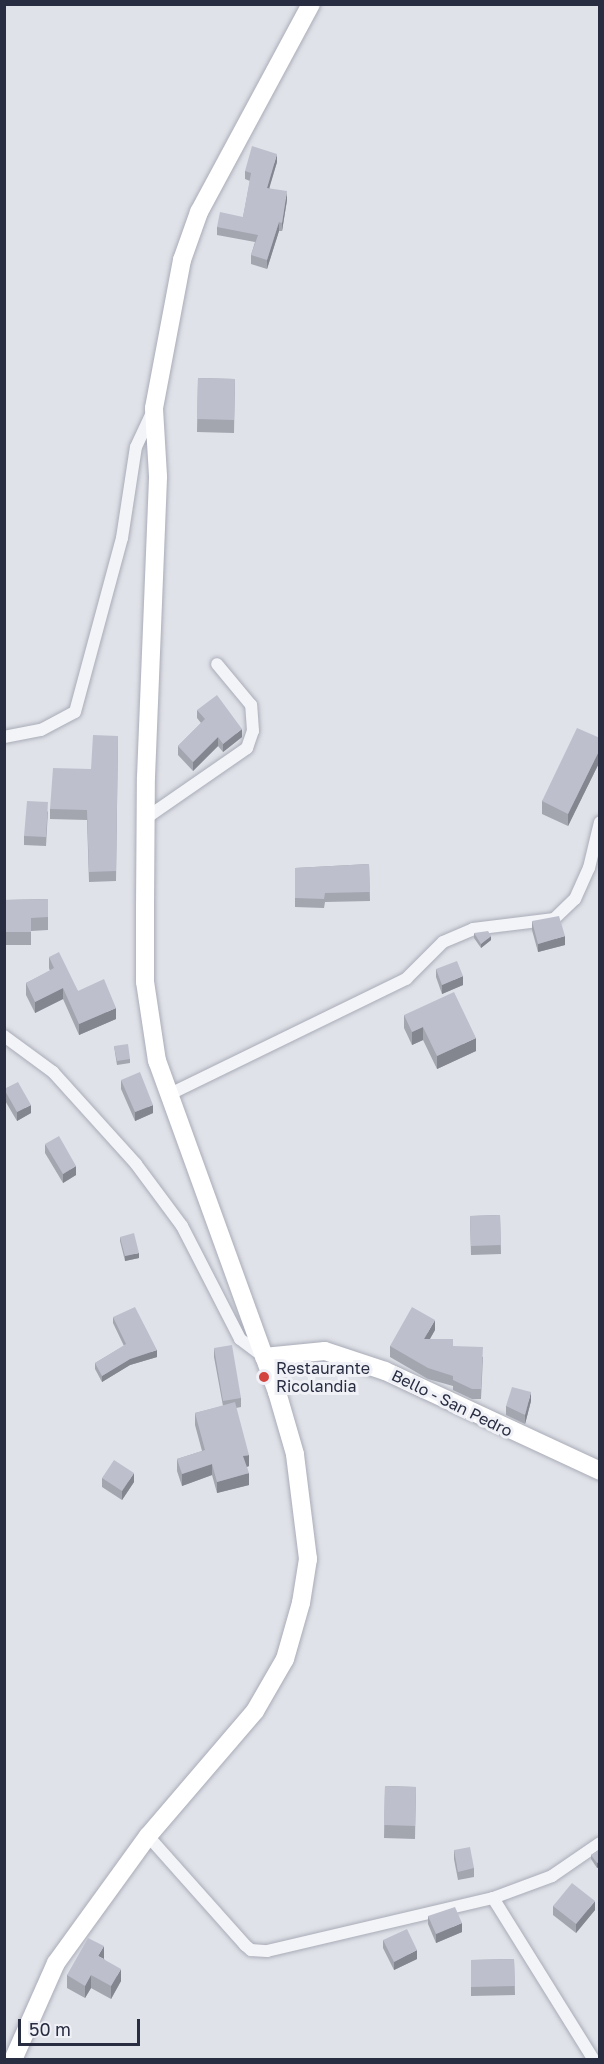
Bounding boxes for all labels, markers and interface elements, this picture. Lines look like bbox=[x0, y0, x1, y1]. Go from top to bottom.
place label: Restaurante Ricolandia bbox=[276, 1358, 370, 1396]
street label: Bello - San Pedro bbox=[388, 1365, 516, 1441]
marker: Restaurante Ricolandia bbox=[257, 1370, 271, 1384]
scale bar bbox=[21, 2007, 142, 2045]
text: 50 m bbox=[29, 2018, 71, 2040]

